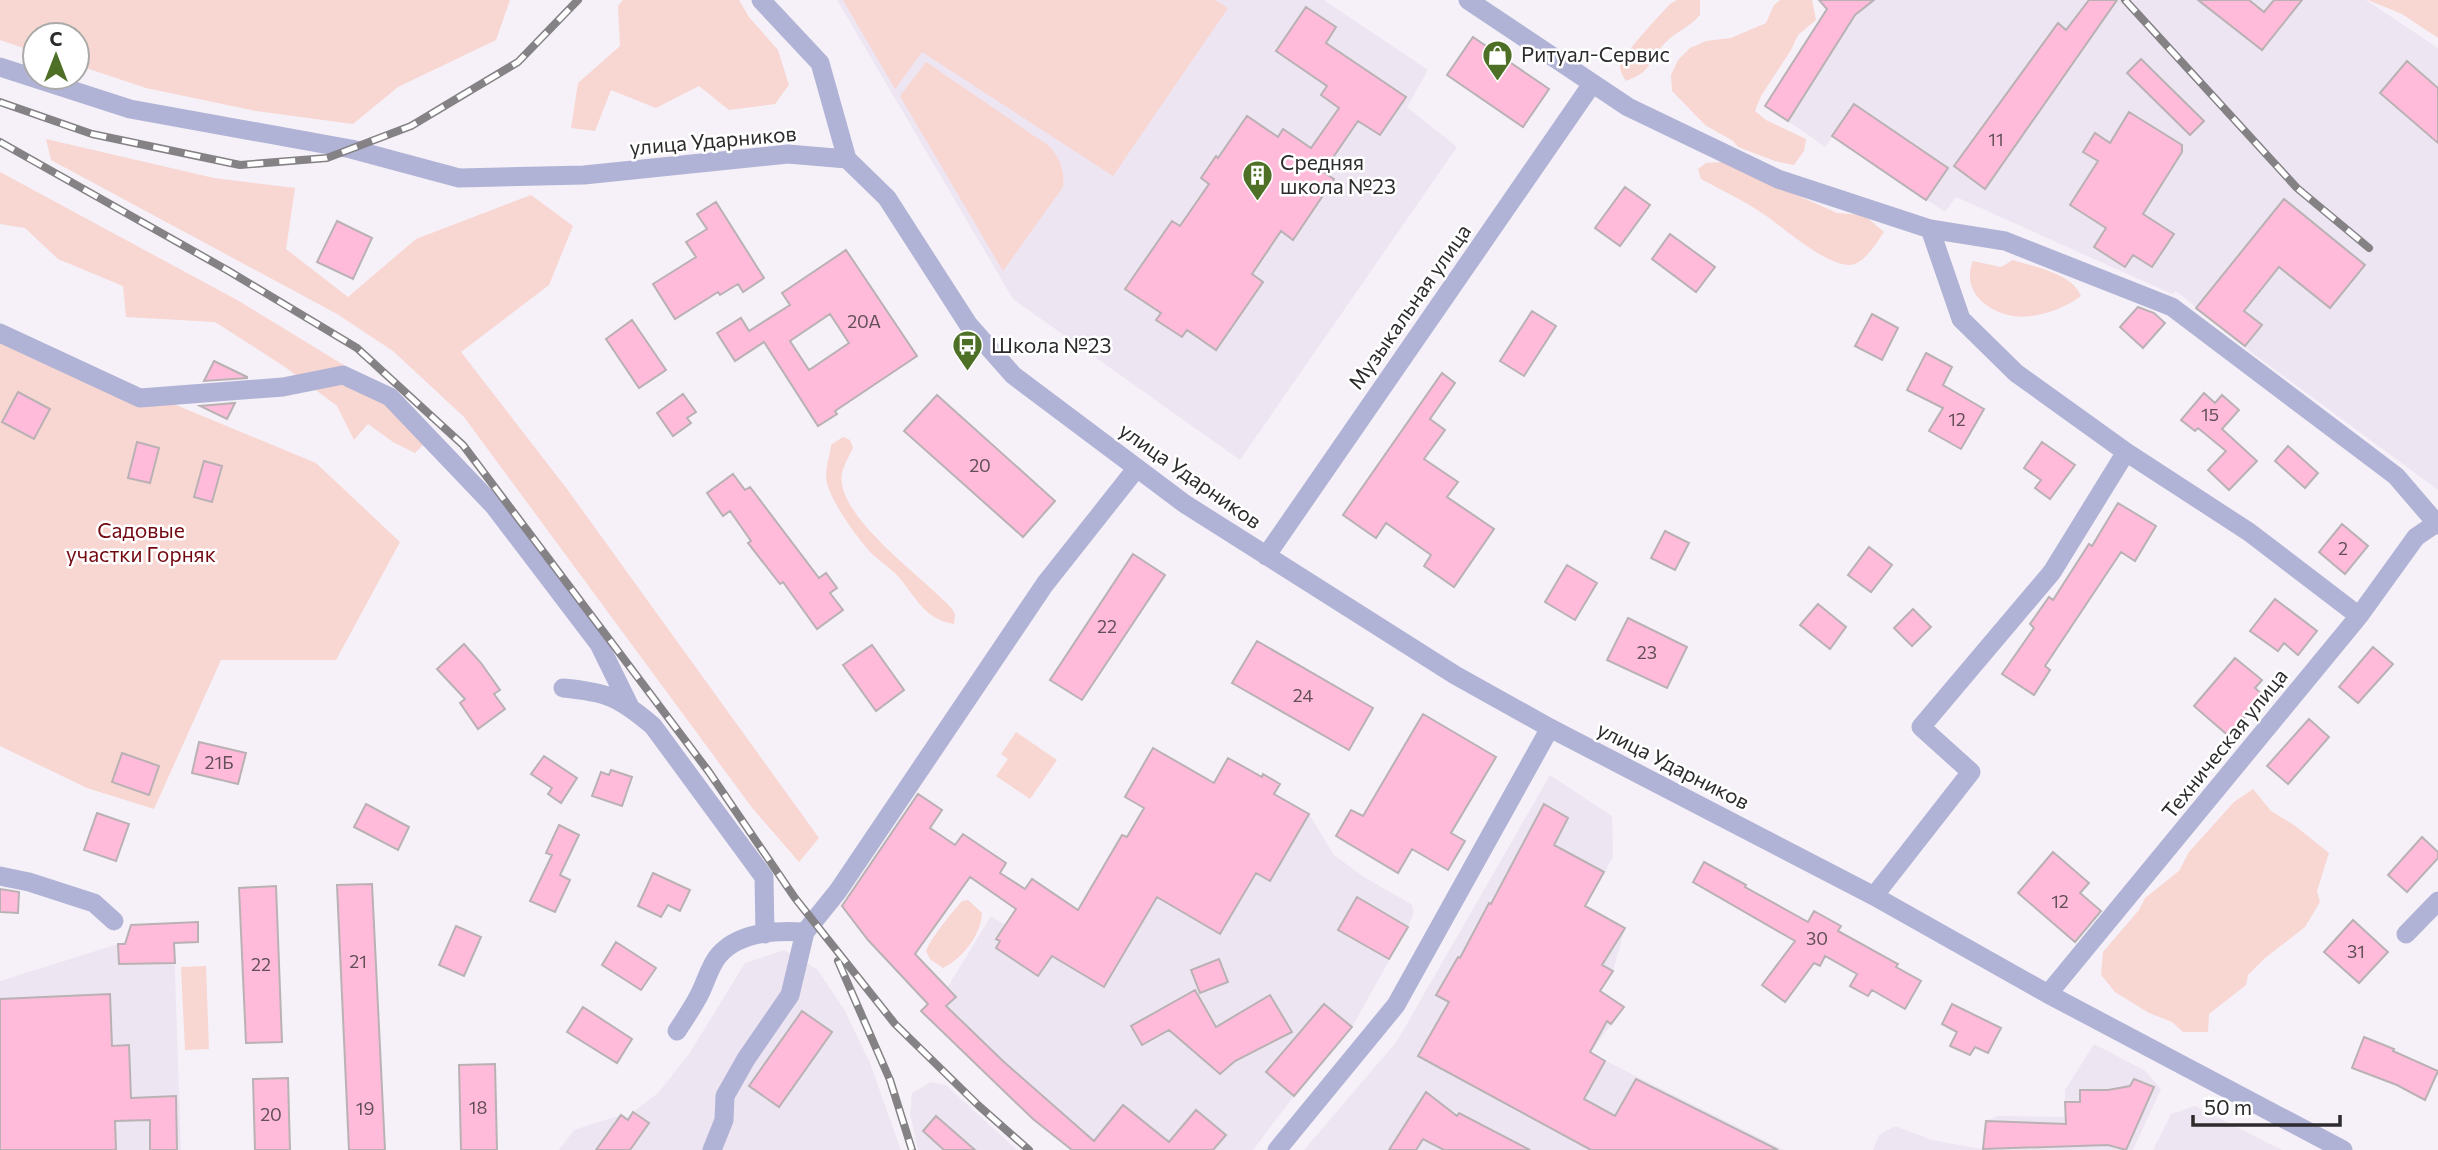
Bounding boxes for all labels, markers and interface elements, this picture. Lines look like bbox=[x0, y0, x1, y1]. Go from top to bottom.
north arrow bbox=[21, 21, 91, 91]
text: С bbox=[50, 27, 63, 50]
shop icon: Ритуал-Сервис bbox=[1481, 38, 1515, 82]
place label: Ритуал-Сервис bbox=[1521, 41, 1670, 66]
street label: улица Ударников bbox=[628, 120, 797, 159]
house number: 11 bbox=[1988, 128, 2004, 150]
place label: Средняя школа №23 bbox=[1280, 149, 1396, 198]
building icon: Средняя школа №23 bbox=[1240, 158, 1274, 202]
street label: Музыкальная улица bbox=[1342, 219, 1475, 394]
house number: 20А bbox=[847, 310, 881, 332]
bus stop icon: Школа №23 bbox=[951, 329, 985, 373]
place label: Школа №23 bbox=[991, 332, 1111, 357]
house number: 15 bbox=[2201, 403, 2219, 425]
house number: 12 bbox=[1948, 408, 1966, 430]
street label: улица Ударников bbox=[1115, 416, 1267, 533]
house number: 20 bbox=[969, 454, 991, 476]
park label: Садовые участки Горняк bbox=[66, 517, 216, 566]
house number: 2 bbox=[2338, 537, 2348, 559]
house number: 22 bbox=[1097, 615, 1117, 637]
house number: 23 bbox=[1637, 641, 1657, 663]
street label: Техническая улица bbox=[2156, 663, 2292, 823]
house number: 24 bbox=[1293, 684, 1313, 706]
street label: улица Ударников bbox=[1593, 715, 1754, 814]
house number: 21Б bbox=[205, 751, 233, 773]
house number: 12 bbox=[2051, 890, 2069, 912]
house number: 30 bbox=[1806, 927, 1828, 949]
house number: 31 bbox=[2347, 940, 2365, 962]
house number: 21 bbox=[349, 950, 367, 972]
house number: 22 bbox=[251, 953, 271, 975]
scale bar bbox=[2193, 1084, 2340, 1128]
text: 50 m bbox=[2204, 1094, 2252, 1119]
house number: 18 bbox=[469, 1096, 487, 1118]
house number: 19 bbox=[356, 1097, 374, 1119]
house number: 20 bbox=[260, 1103, 282, 1125]

